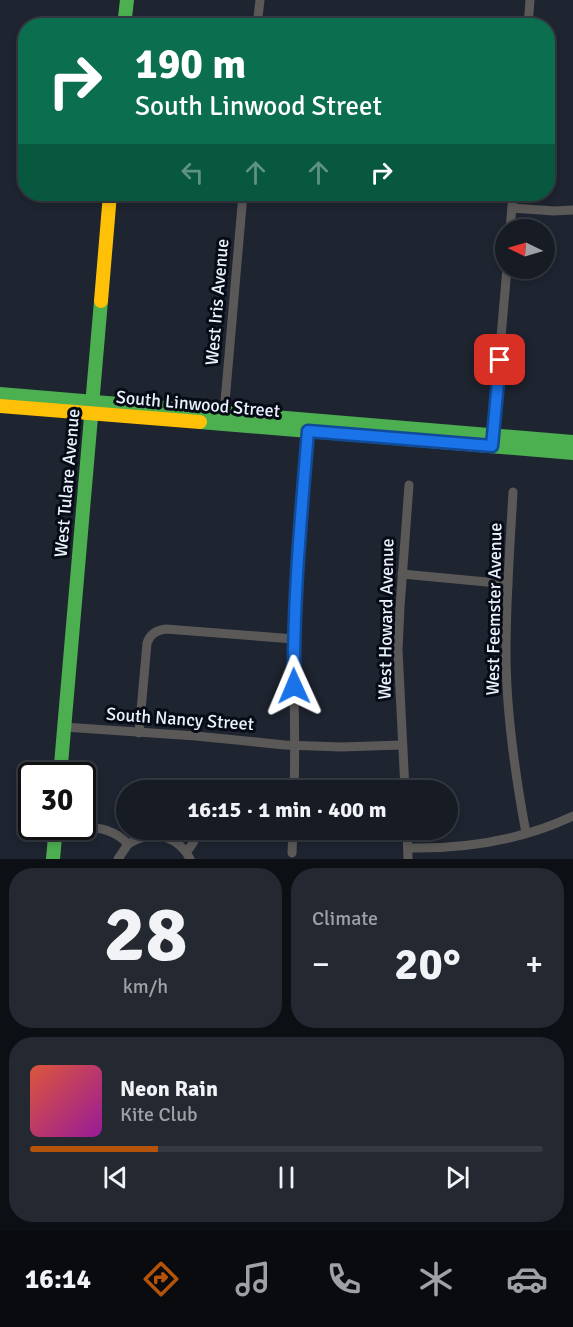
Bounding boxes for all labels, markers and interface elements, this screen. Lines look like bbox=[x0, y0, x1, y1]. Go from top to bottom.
text: 190 m bbox=[135, 39, 246, 90]
icon: right bbox=[36, 42, 114, 120]
text: South Linwood Street bbox=[135, 90, 382, 123]
icon: left bbox=[176, 156, 209, 189]
icon: ahead bbox=[239, 156, 272, 189]
icon: ahead bbox=[302, 156, 335, 189]
icon: right bbox=[365, 156, 398, 189]
north arrow bbox=[495, 219, 555, 279]
map controls bbox=[495, 219, 555, 279]
street label: West Iris Avenue bbox=[201, 238, 233, 366]
pin bbox=[474, 334, 525, 385]
icon: arrive bbox=[483, 343, 516, 376]
street label: South Linwood Street bbox=[115, 386, 281, 422]
street label: West Tulare Avenue bbox=[50, 408, 84, 558]
street label: West Feemster Avenue bbox=[481, 522, 507, 696]
street label: West Howard Avenue bbox=[374, 538, 398, 700]
position arrow bbox=[262, 654, 326, 718]
street label: South Nancy Street bbox=[105, 703, 255, 735]
speed limit sign: 30 bbox=[18, 762, 96, 840]
text: 16:15 · 1 min · 400 m bbox=[187, 796, 387, 823]
text: 28 bbox=[103, 887, 188, 983]
text: Climate bbox=[312, 906, 378, 931]
text: 20° bbox=[394, 937, 461, 992]
text: − bbox=[312, 944, 330, 985]
text: + bbox=[525, 944, 543, 985]
text: km/h bbox=[123, 974, 168, 999]
text: Neon Rain bbox=[120, 1075, 218, 1102]
text: Kite Club bbox=[120, 1102, 198, 1127]
icon: previous bbox=[99, 1161, 132, 1194]
icon: pause bbox=[270, 1161, 303, 1194]
icon: next bbox=[441, 1161, 474, 1194]
icon: directions bbox=[140, 1258, 182, 1300]
icon: music bbox=[232, 1258, 274, 1300]
icon: phone bbox=[323, 1258, 365, 1300]
icon: climate bbox=[415, 1258, 457, 1300]
icon: car bbox=[506, 1258, 548, 1300]
text: 16:14 bbox=[25, 1263, 91, 1296]

